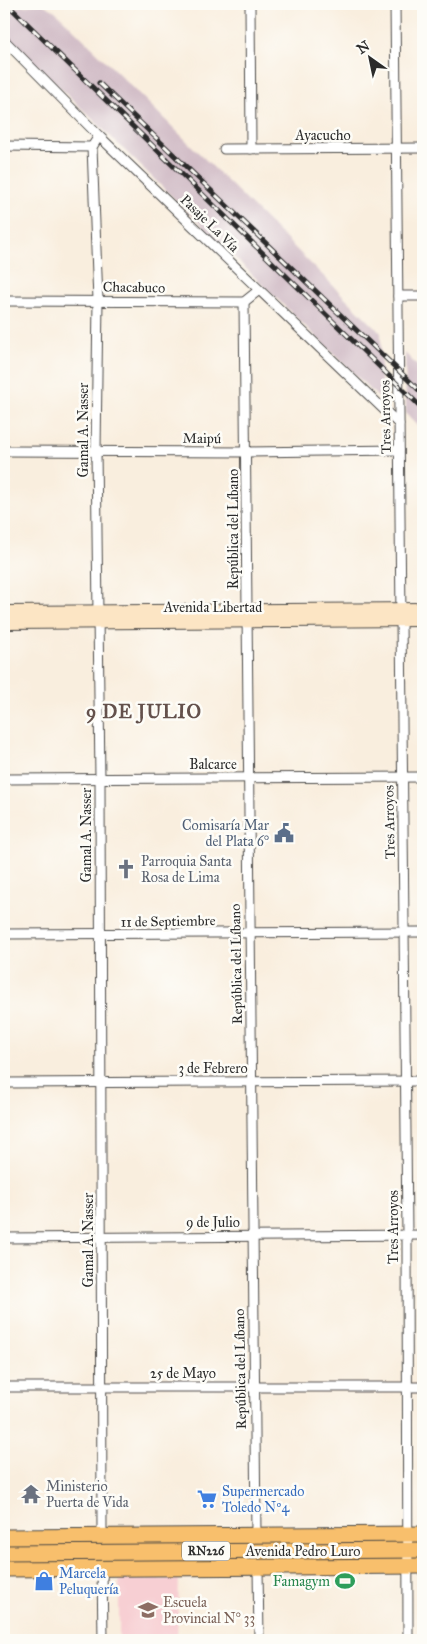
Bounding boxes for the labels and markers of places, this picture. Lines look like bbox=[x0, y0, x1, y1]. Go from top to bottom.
place label: Comisaría Mar del Plata 6° bbox=[182, 817, 270, 850]
public building icon: Comisaría Mar del Plata 6° bbox=[273, 822, 295, 844]
place label: Parroquia Santa Rosa de Lima bbox=[141, 853, 232, 886]
church icon: Parroquia Santa Rosa de Lima bbox=[115, 858, 137, 880]
place label: Ministerio Puerta de Vida bbox=[46, 1478, 129, 1511]
temple icon: Ministerio Puerta de Vida bbox=[20, 1483, 42, 1505]
place label: Supermercado Toledo Nº4 bbox=[222, 1483, 304, 1516]
supermarket icon: Supermercado Toledo Nº4 bbox=[196, 1488, 218, 1510]
place label: Marcela Peluquería bbox=[59, 1565, 119, 1599]
shop icon: Marcela Peluquería bbox=[33, 1570, 55, 1592]
sports icon: Famagym bbox=[334, 1570, 356, 1592]
place label: Famagym bbox=[273, 1573, 330, 1590]
place label: Escuela Provincial N° 33 bbox=[163, 1594, 255, 1627]
school or university icon: Escuela Provincial N° 33 bbox=[137, 1599, 159, 1621]

